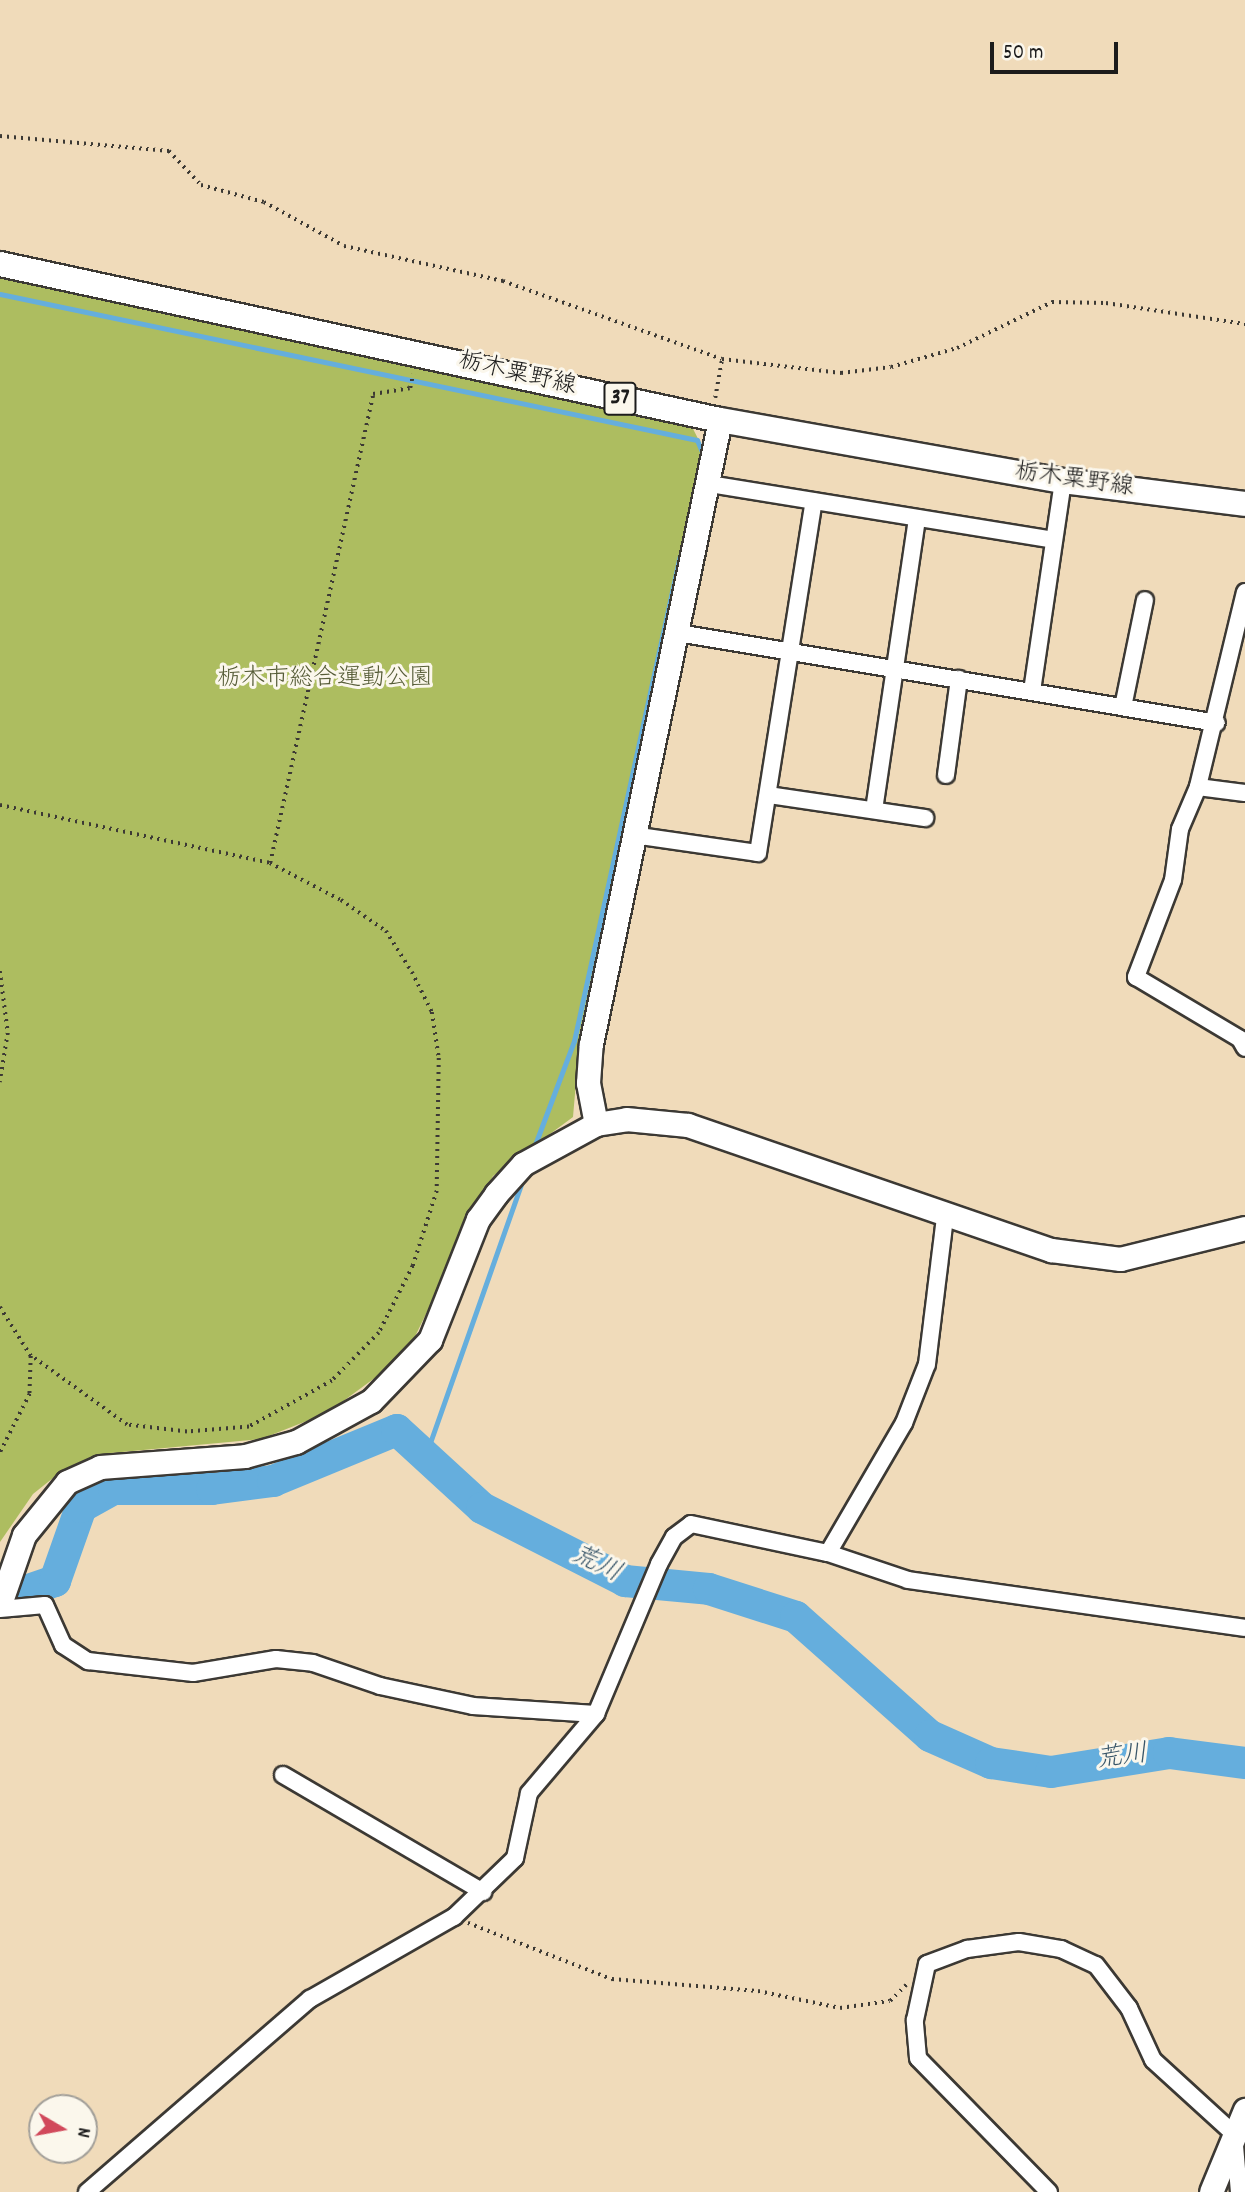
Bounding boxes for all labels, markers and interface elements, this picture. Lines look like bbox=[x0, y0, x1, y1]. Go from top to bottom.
scale bar bbox=[993, 28, 1121, 72]
text: 50 m bbox=[1003, 39, 1043, 69]
street label: 栃木粟野線 bbox=[455, 347, 579, 403]
road number: 37 bbox=[602, 380, 638, 418]
street label: 栃木粟野線 bbox=[1013, 458, 1135, 504]
park label: 栃木市総合運動公園 bbox=[217, 666, 433, 694]
water label: 荒川 bbox=[566, 1540, 626, 1590]
water label: 荒川 bbox=[1094, 1739, 1150, 1777]
north arrow bbox=[28, 2094, 98, 2164]
text: N bbox=[68, 2125, 96, 2139]

